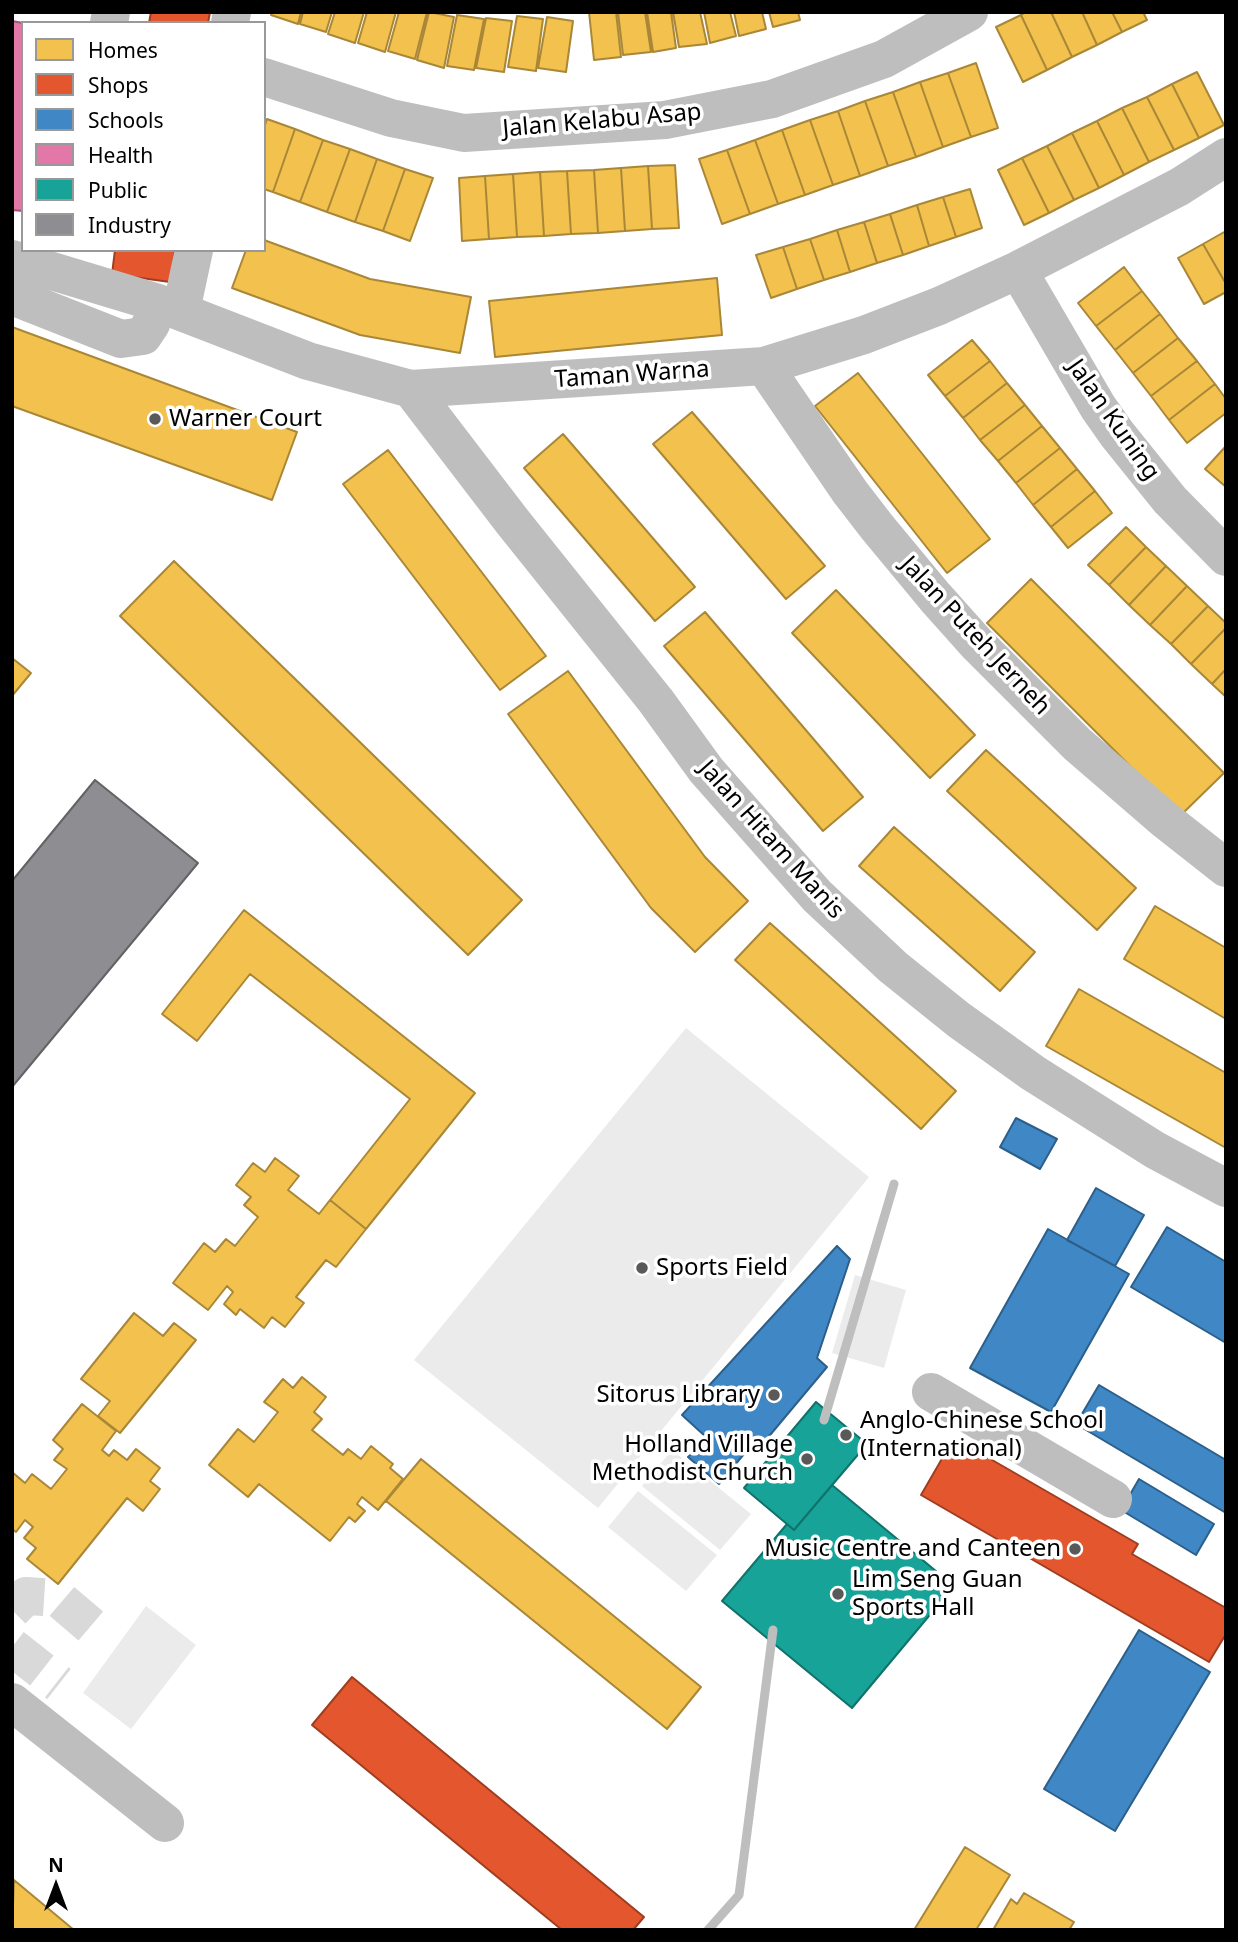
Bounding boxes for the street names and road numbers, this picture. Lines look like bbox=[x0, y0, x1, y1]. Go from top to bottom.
street label: Jalan Kelabu Asap bbox=[501, 98, 703, 144]
street label: Jalan Kuning bbox=[1061, 354, 1165, 486]
street label: Taman Warna bbox=[553, 355, 711, 395]
street label: Jalan Puteh Jerneh bbox=[894, 551, 1056, 721]
street label: Jalan Hitam Manis bbox=[692, 755, 850, 925]

